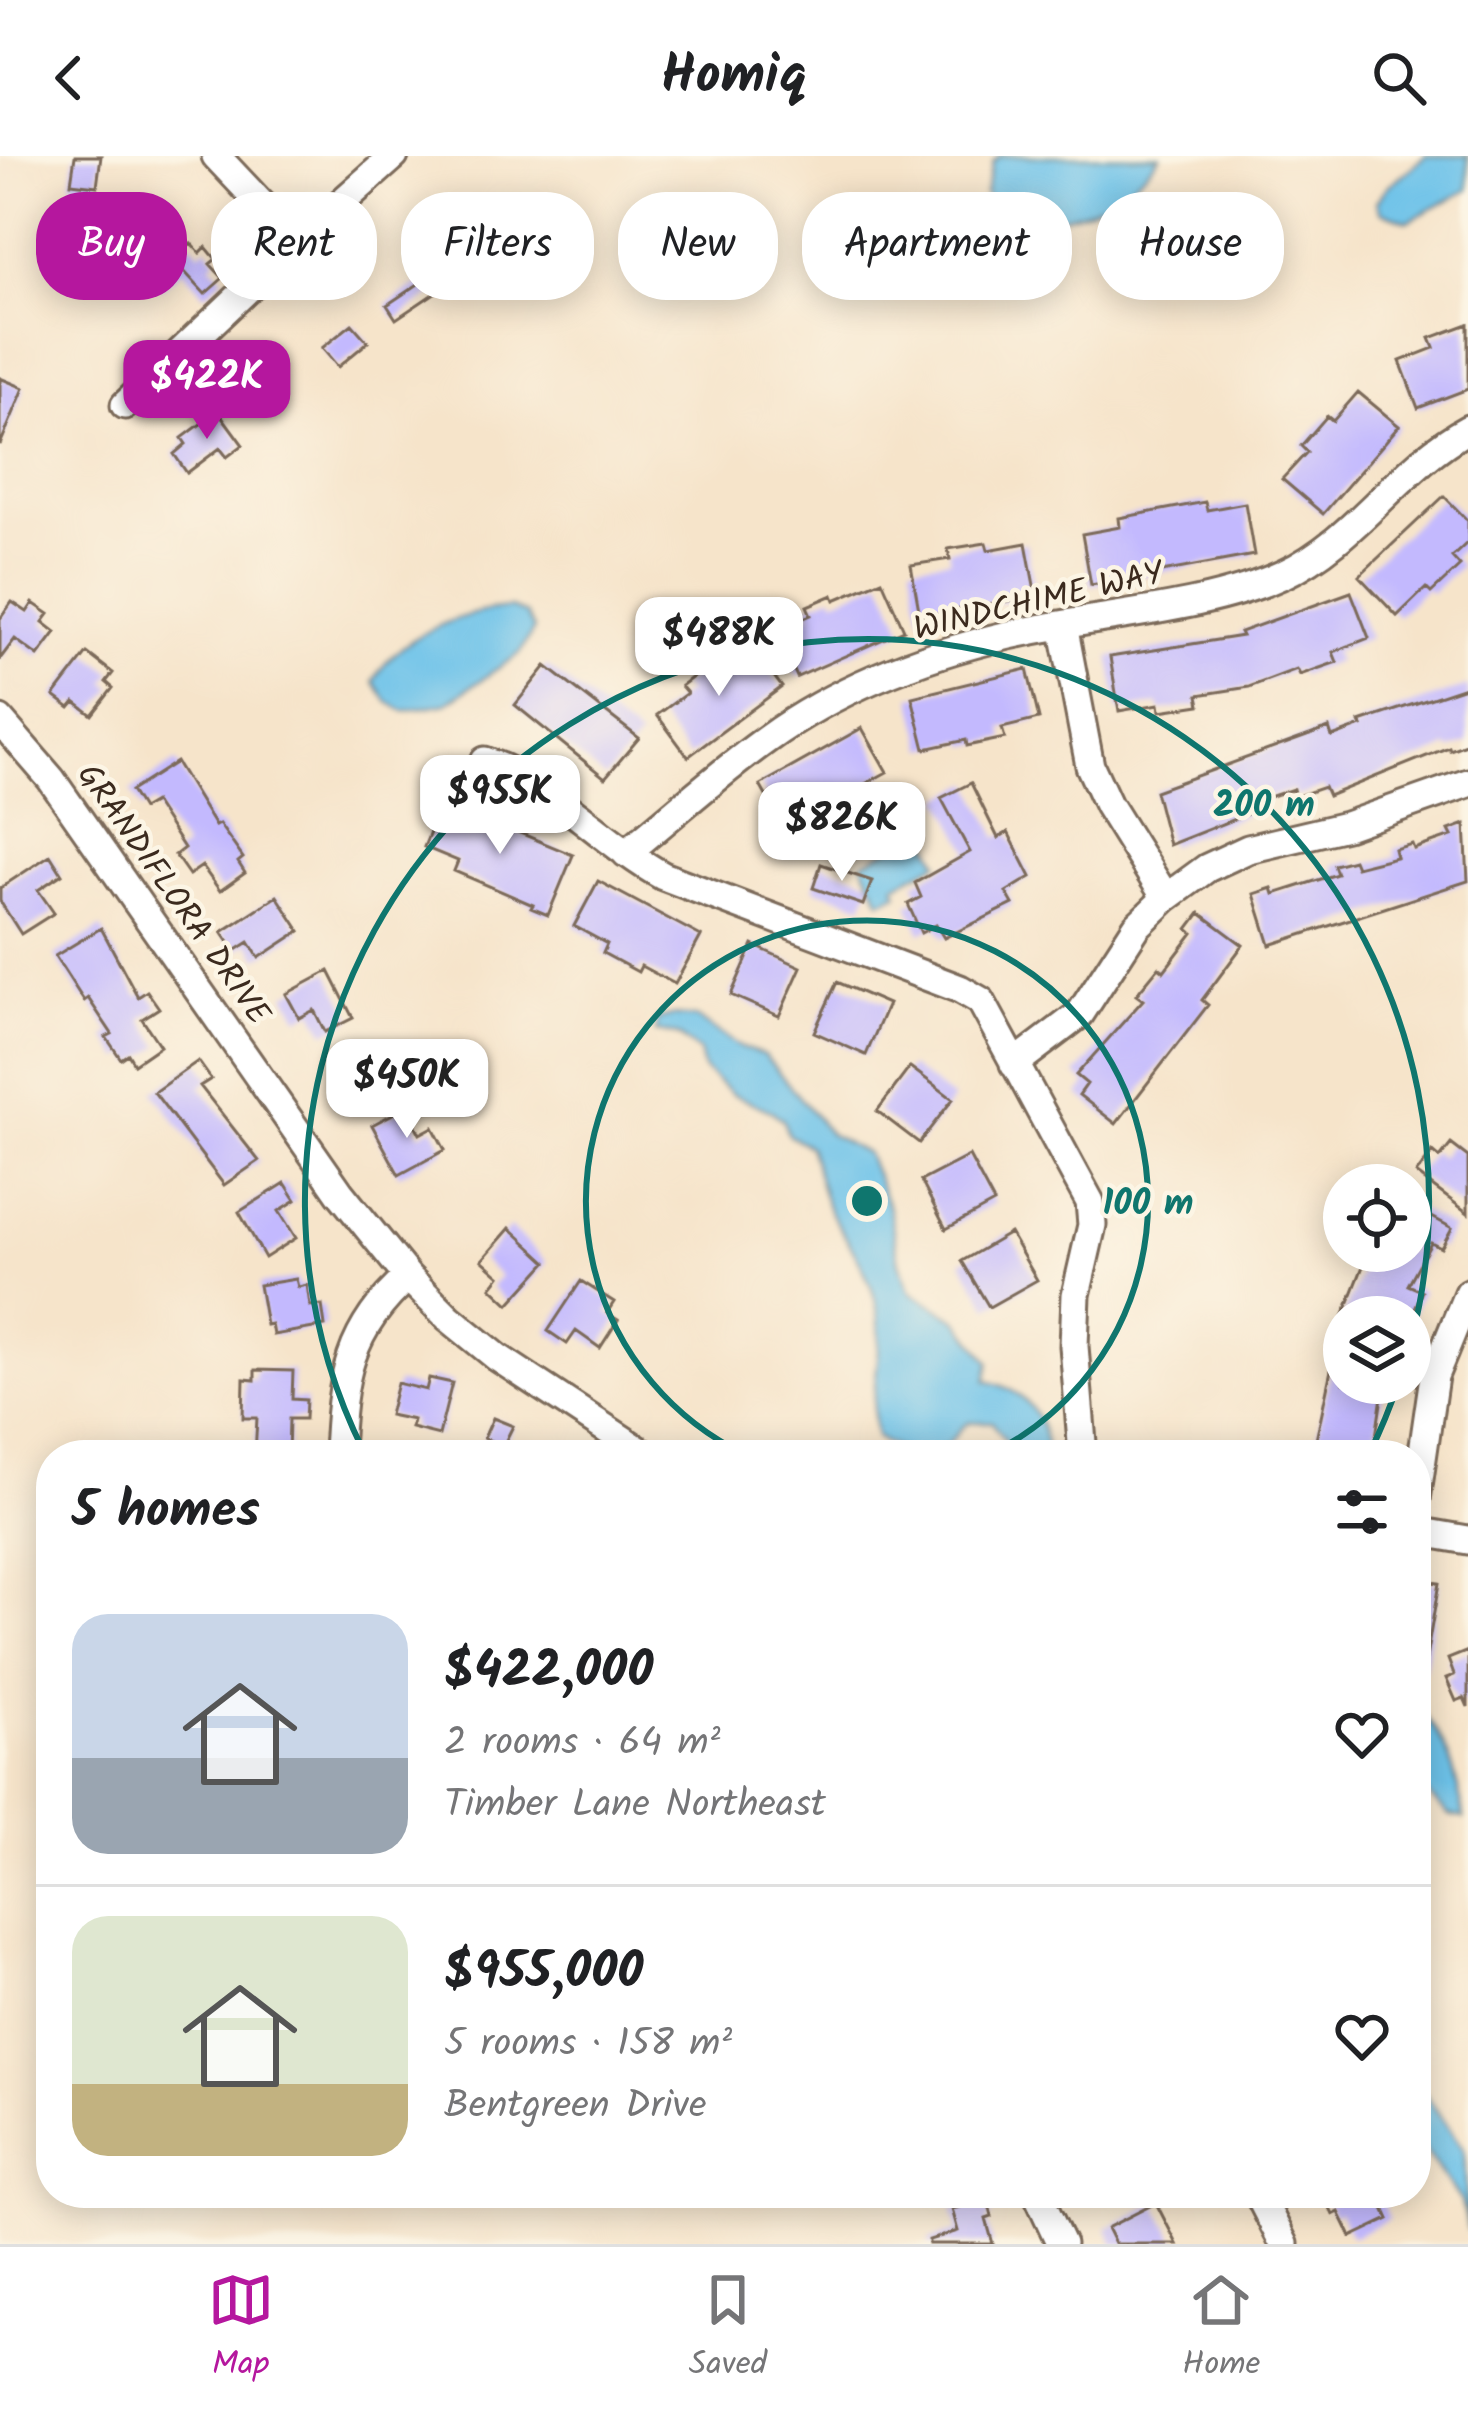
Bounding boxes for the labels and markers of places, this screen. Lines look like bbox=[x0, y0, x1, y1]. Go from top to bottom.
pin: $422K bbox=[123, 340, 291, 442]
pin: $488K bbox=[635, 597, 803, 699]
pin: $955K bbox=[416, 755, 584, 857]
pin: $826K bbox=[758, 782, 926, 884]
pin: $450K bbox=[323, 1039, 491, 1141]
centre of rings bbox=[846, 1180, 888, 1222]

